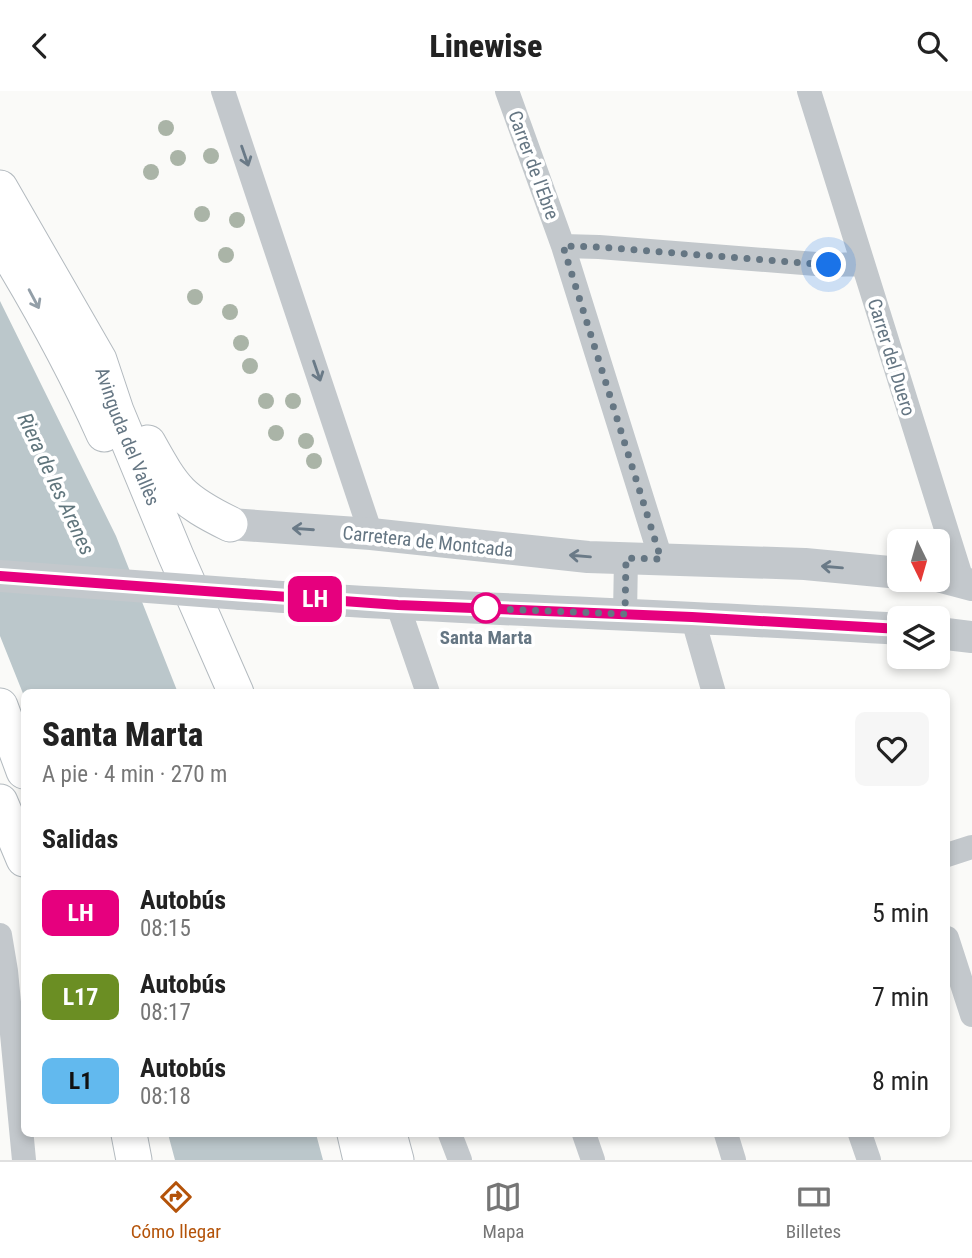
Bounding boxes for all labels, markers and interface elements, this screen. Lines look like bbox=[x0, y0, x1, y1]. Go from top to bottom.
icon: back bbox=[21, 27, 59, 65]
text: Linewise bbox=[430, 27, 542, 65]
icon: search bbox=[913, 27, 951, 65]
street label: Carrer de l'Ebre bbox=[503, 108, 564, 223]
one-way arrow bbox=[239, 144, 252, 166]
your location bbox=[811, 247, 846, 282]
one-way arrow bbox=[28, 288, 41, 309]
street label: Carrer del Duero bbox=[863, 296, 920, 419]
one-way arrow bbox=[312, 360, 324, 382]
street label: Avinguda del Vallès bbox=[90, 364, 165, 509]
water label: Riera de les Arenes bbox=[13, 409, 99, 559]
street label: Carretera de Montcada bbox=[342, 521, 514, 562]
one-way arrow bbox=[292, 523, 315, 536]
north arrow bbox=[887, 529, 950, 591]
map controls bbox=[887, 529, 950, 669]
one-way arrow bbox=[569, 549, 592, 562]
one-way arrow bbox=[821, 560, 843, 573]
line badge: LH bbox=[284, 576, 346, 622]
text: LH bbox=[302, 585, 328, 613]
marker: Santa Marta bbox=[471, 593, 501, 623]
button: layers bbox=[887, 606, 950, 669]
place label: Santa Marta bbox=[440, 626, 532, 649]
button: heart bbox=[855, 712, 929, 786]
text: Santa Marta bbox=[42, 715, 203, 754]
text: A pie · 4 min · 270 m bbox=[42, 761, 227, 788]
text: Salidas bbox=[42, 824, 118, 854]
text: Autobús bbox=[140, 885, 226, 915]
text: 5 min bbox=[872, 898, 929, 928]
text: LH bbox=[67, 899, 94, 927]
text: 08:15 bbox=[140, 915, 191, 942]
text: Autobús bbox=[140, 969, 226, 999]
text: 7 min bbox=[872, 982, 929, 1012]
text: L17 bbox=[63, 983, 98, 1011]
text: 08:17 bbox=[140, 999, 191, 1026]
text: Autobús bbox=[140, 1053, 226, 1083]
text: 8 min bbox=[872, 1066, 929, 1096]
text: L1 bbox=[69, 1067, 92, 1095]
text: 08:18 bbox=[140, 1083, 191, 1110]
tab: Cómo llegar bbox=[131, 1178, 221, 1243]
tab: Mapa bbox=[482, 1178, 524, 1243]
tab: Billetes bbox=[786, 1178, 841, 1243]

